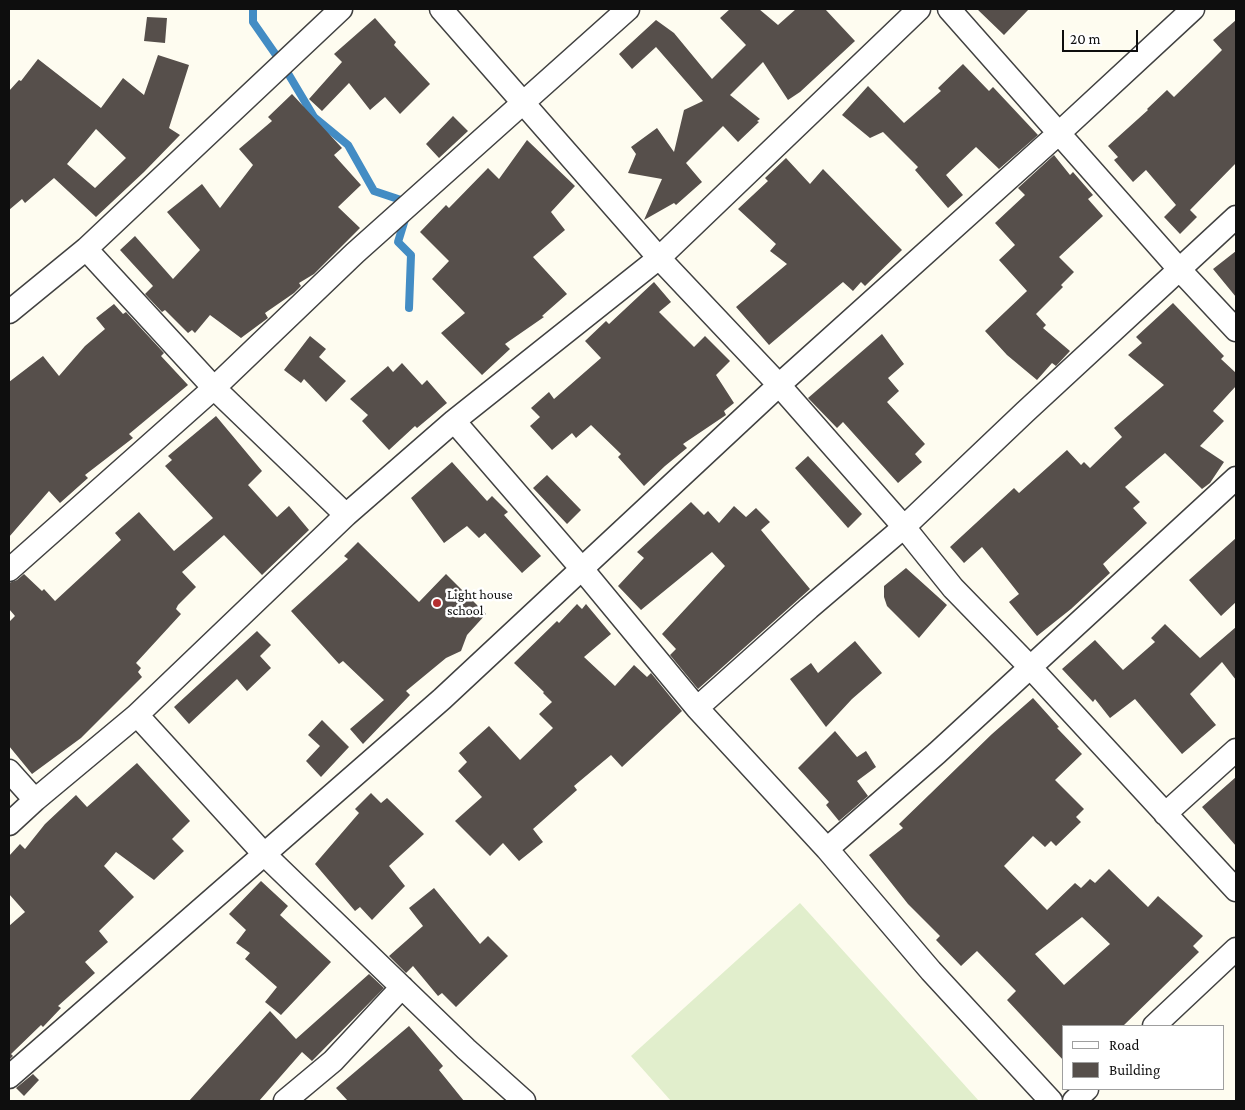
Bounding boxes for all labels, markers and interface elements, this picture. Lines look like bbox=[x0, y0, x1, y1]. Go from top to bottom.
scale bar bbox=[1065, 20, 1141, 52]
text: 20 m bbox=[1070, 31, 1101, 47]
place label: Light house school bbox=[447, 587, 513, 620]
marker: Light house school bbox=[431, 597, 443, 609]
legend bbox=[1062, 1025, 1225, 1090]
text: Road bbox=[1109, 1037, 1139, 1053]
text: Building bbox=[1109, 1062, 1160, 1078]

